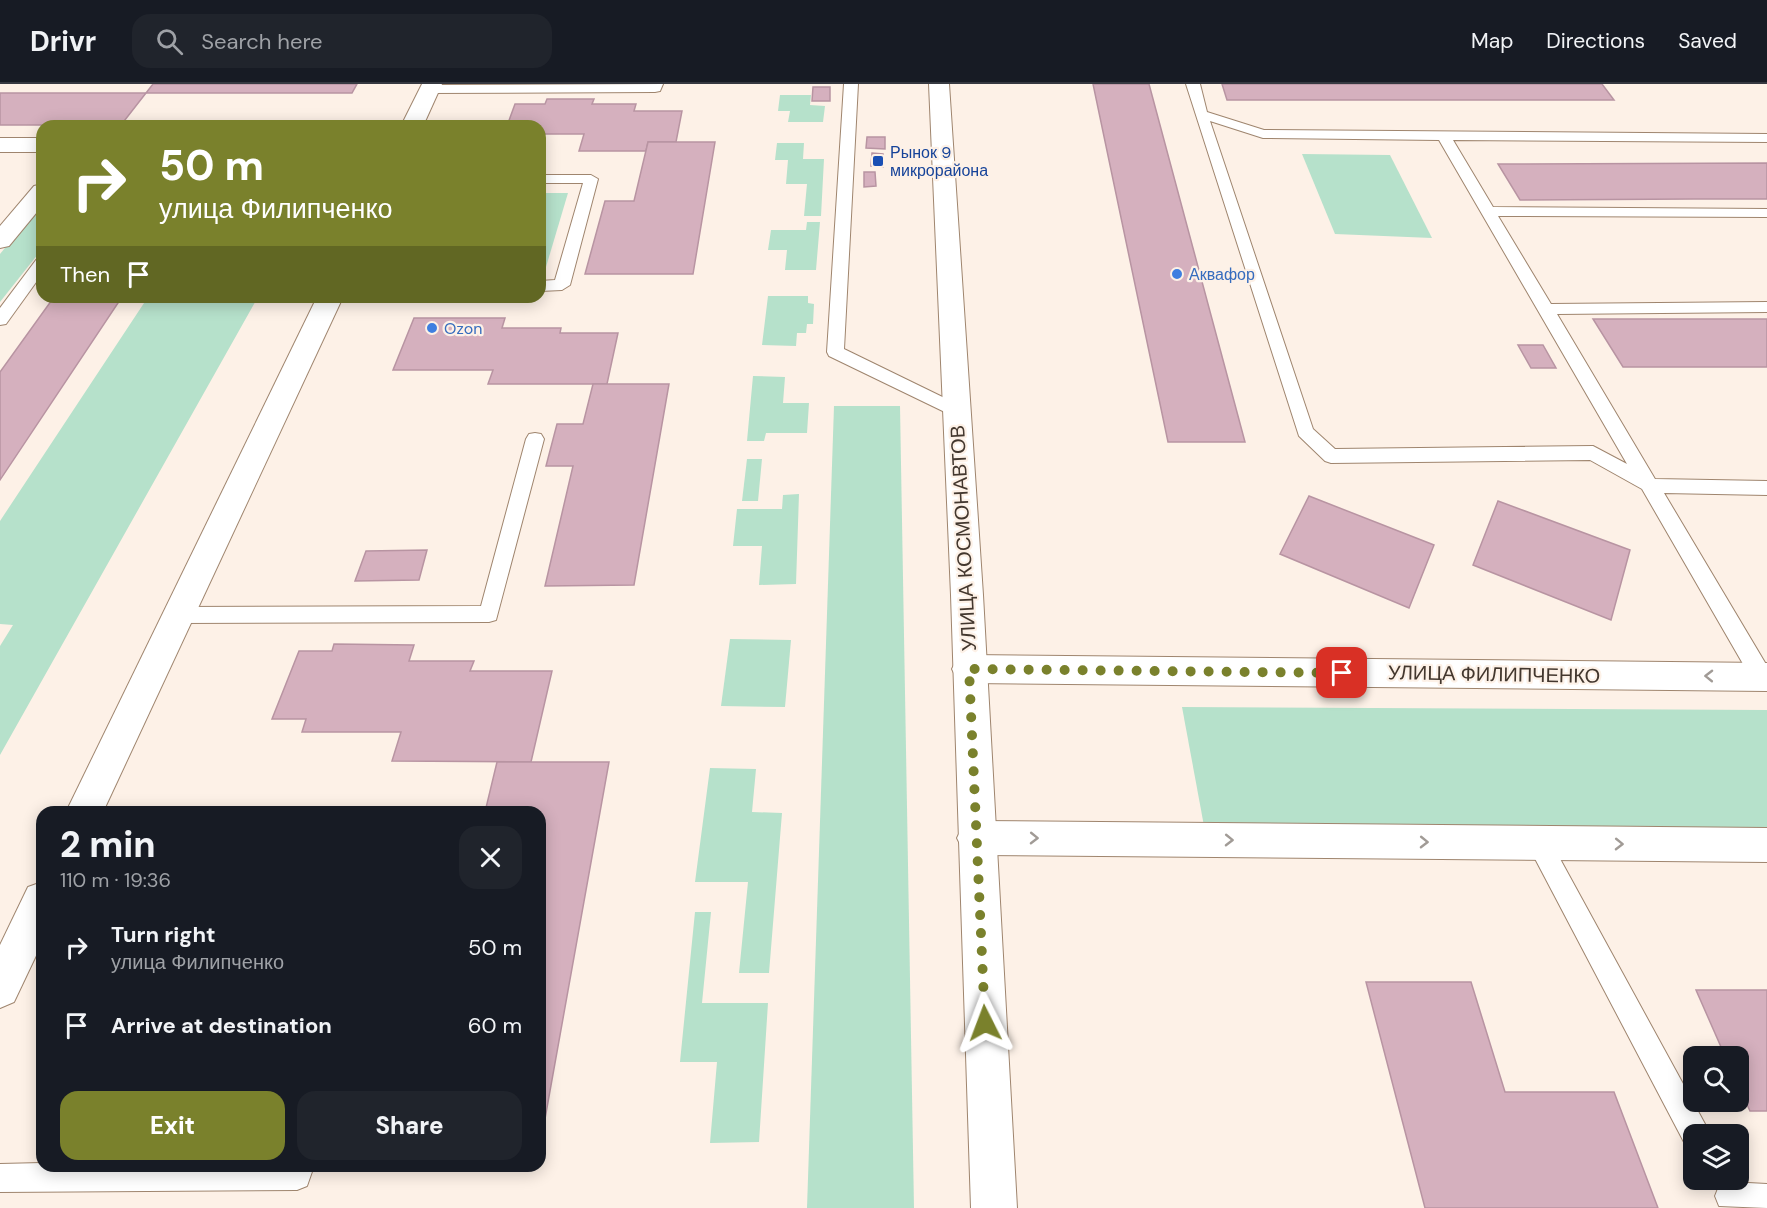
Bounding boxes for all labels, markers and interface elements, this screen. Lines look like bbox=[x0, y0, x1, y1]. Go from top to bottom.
search box bbox=[132, 14, 552, 68]
text: Drivr bbox=[30, 23, 96, 60]
icon: search bbox=[153, 25, 186, 58]
text: Search here bbox=[201, 27, 323, 56]
text: Map bbox=[1471, 27, 1513, 55]
text: Directions bbox=[1546, 27, 1645, 55]
text: Saved bbox=[1678, 27, 1737, 55]
text: 50 m bbox=[159, 138, 264, 193]
place label: Рынок 9 микрорайона bbox=[890, 142, 988, 181]
icon: right bbox=[60, 144, 138, 222]
marker: Рынок 9 микрорайона bbox=[871, 154, 885, 168]
text: улица Филипченко bbox=[159, 191, 393, 226]
icon: arrive bbox=[122, 258, 155, 291]
text: Then bbox=[60, 260, 110, 289]
place label: Аквафор bbox=[1189, 264, 1255, 285]
marker: Аквафор bbox=[1170, 267, 1184, 281]
place label: Ozon bbox=[444, 318, 482, 339]
marker: Ozon bbox=[425, 321, 439, 335]
street label: УЛИЦА КОСМОНАВТОВ bbox=[944, 424, 982, 652]
pin bbox=[1316, 647, 1367, 698]
icon: arrive bbox=[1325, 656, 1358, 689]
street label: УЛИЦА ФИЛИПЧЕНКО bbox=[1388, 659, 1600, 689]
one-way arrow bbox=[1704, 670, 1713, 682]
text: 2 min bbox=[60, 821, 156, 868]
button: close bbox=[459, 826, 522, 889]
one-way arrow bbox=[1030, 832, 1039, 844]
one-way arrow bbox=[1225, 834, 1234, 846]
one-way arrow bbox=[1420, 836, 1429, 848]
one-way arrow bbox=[1615, 838, 1624, 850]
text: 110 m · 19:36 bbox=[60, 867, 171, 893]
text: Turn right bbox=[111, 920, 216, 949]
icon: right bbox=[60, 931, 93, 964]
text: 50 m bbox=[468, 933, 522, 962]
text: улица Филипченко bbox=[111, 949, 284, 975]
position arrow bbox=[953, 991, 1017, 1055]
icon: arrive bbox=[60, 1009, 93, 1042]
text: Arrive at destination bbox=[111, 1011, 332, 1040]
text: 60 m bbox=[468, 1011, 522, 1040]
map controls bbox=[1683, 1046, 1749, 1190]
button: search bbox=[1683, 1046, 1749, 1112]
button: Exit bbox=[60, 1091, 285, 1160]
button: Share bbox=[297, 1091, 522, 1160]
button: layers bbox=[1683, 1124, 1749, 1190]

